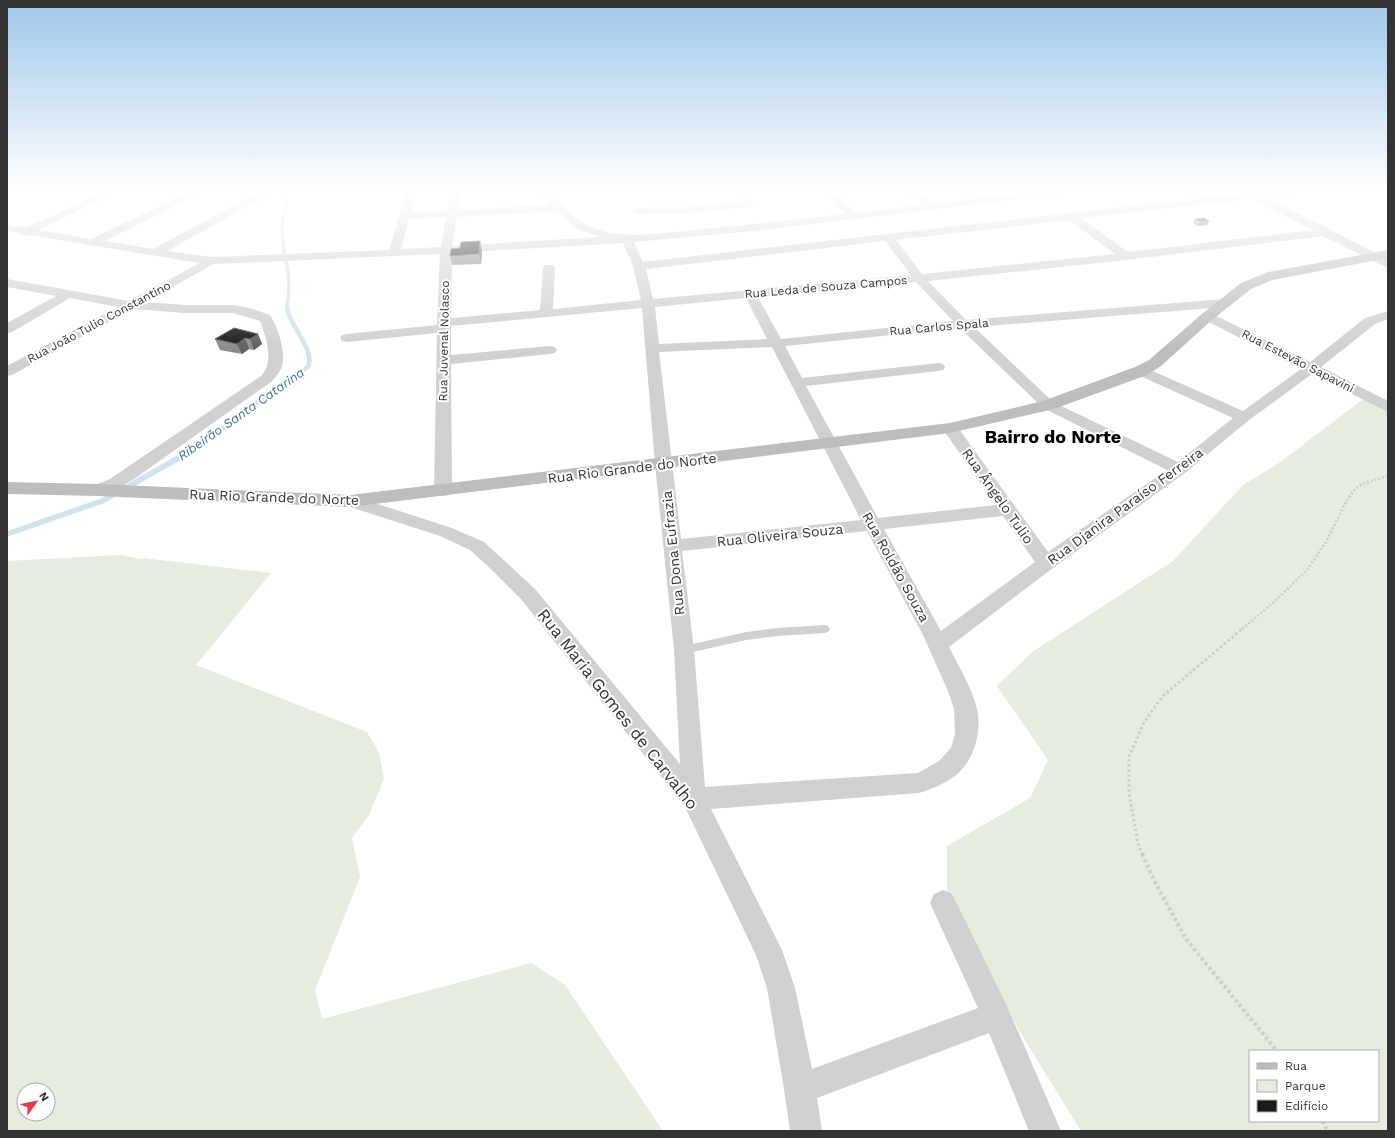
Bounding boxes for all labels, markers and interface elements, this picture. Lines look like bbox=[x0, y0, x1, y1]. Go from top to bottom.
street label: Rua Leda de Souza Campos bbox=[744, 273, 908, 301]
street label: Rua João Tulio Constantino bbox=[25, 278, 173, 366]
street label: Rua Juvenal Nolasco bbox=[436, 280, 452, 402]
street label: Rua Carlos Spala bbox=[889, 316, 989, 338]
street label: Rua Estevão Sapavini bbox=[1239, 327, 1357, 395]
water label: Ribeirão Santa Catarina bbox=[175, 365, 307, 463]
district label: Bairro do Norte bbox=[985, 426, 1121, 447]
street label: Rua Djanira Paraíso Ferreira bbox=[1044, 444, 1206, 568]
street label: Rua Ângelo Tulio bbox=[959, 445, 1037, 547]
street label: Rua Rio Grande do Norte bbox=[547, 450, 717, 486]
street label: Rua Rio Grande do Norte bbox=[189, 486, 359, 508]
street label: Rua Dona Eufrazia bbox=[658, 490, 687, 616]
street label: Rua Roldão Souza bbox=[859, 509, 933, 625]
street label: Rua Oliveira Souza bbox=[716, 520, 844, 550]
street label: Rua Maria Gomes de Carvalho bbox=[533, 605, 703, 813]
legend bbox=[1249, 1050, 1379, 1122]
text: Rua bbox=[1285, 1059, 1307, 1073]
text: Parque bbox=[1285, 1079, 1326, 1093]
north arrow bbox=[16, 1082, 56, 1122]
text: N bbox=[36, 1090, 52, 1104]
text: Edifício bbox=[1285, 1099, 1328, 1113]

